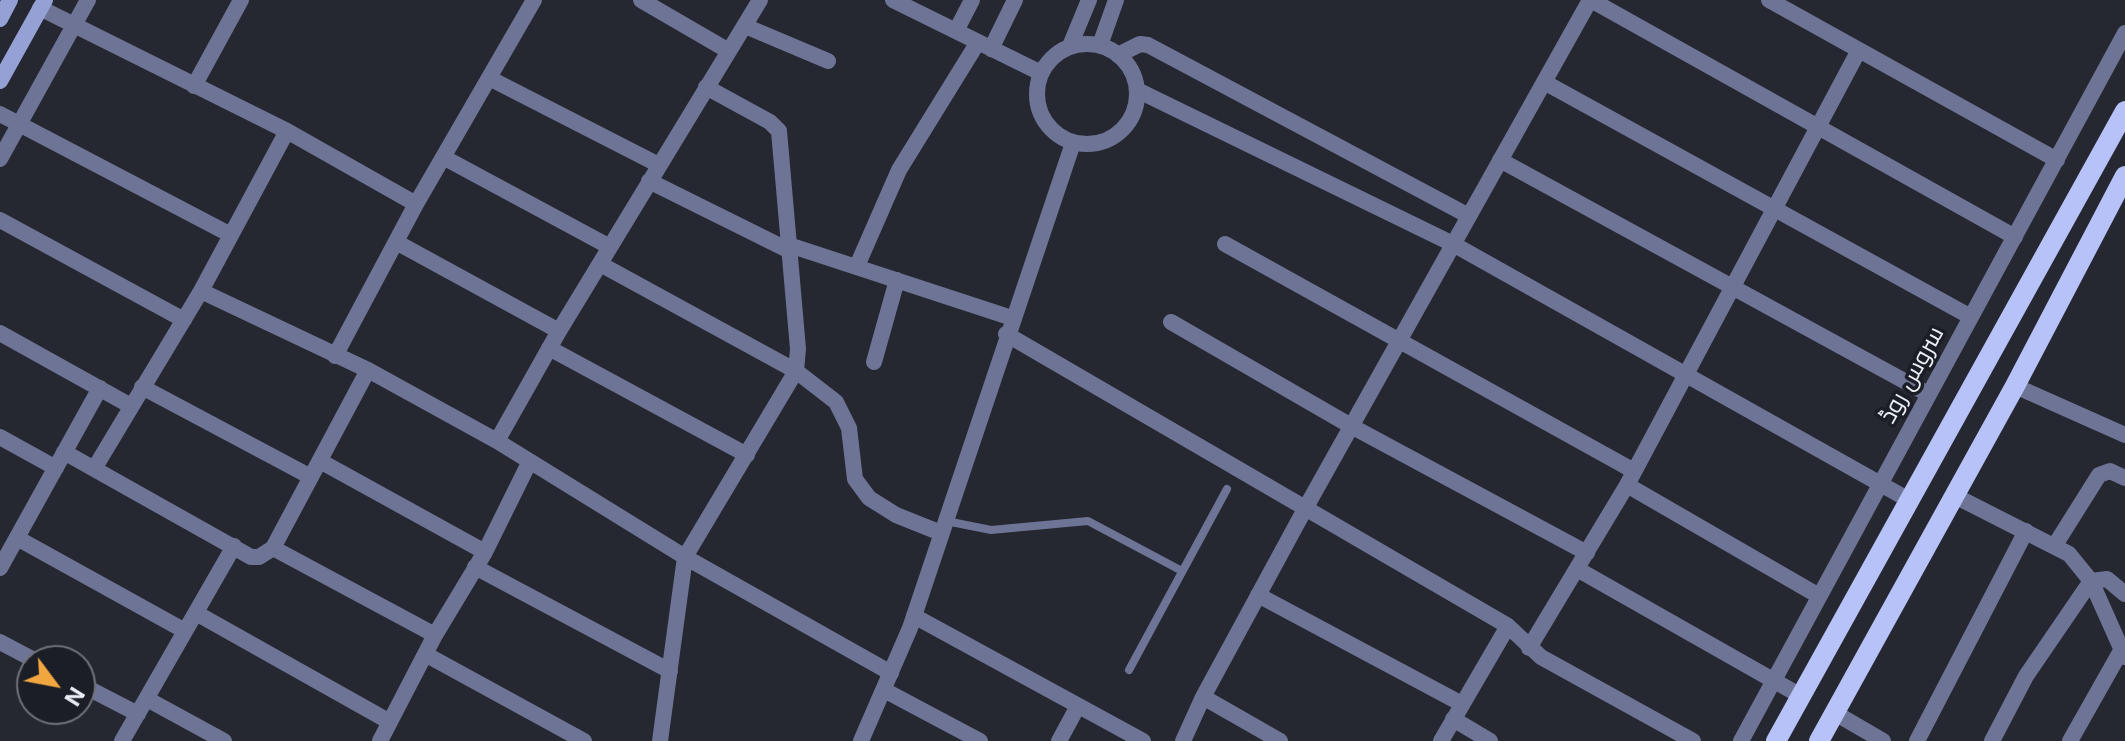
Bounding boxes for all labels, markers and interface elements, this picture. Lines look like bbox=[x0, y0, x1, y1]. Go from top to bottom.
street label: سروس روڈ bbox=[1874, 321, 1950, 429]
north arrow bbox=[16, 645, 96, 725]
text: N bbox=[59, 683, 90, 711]

